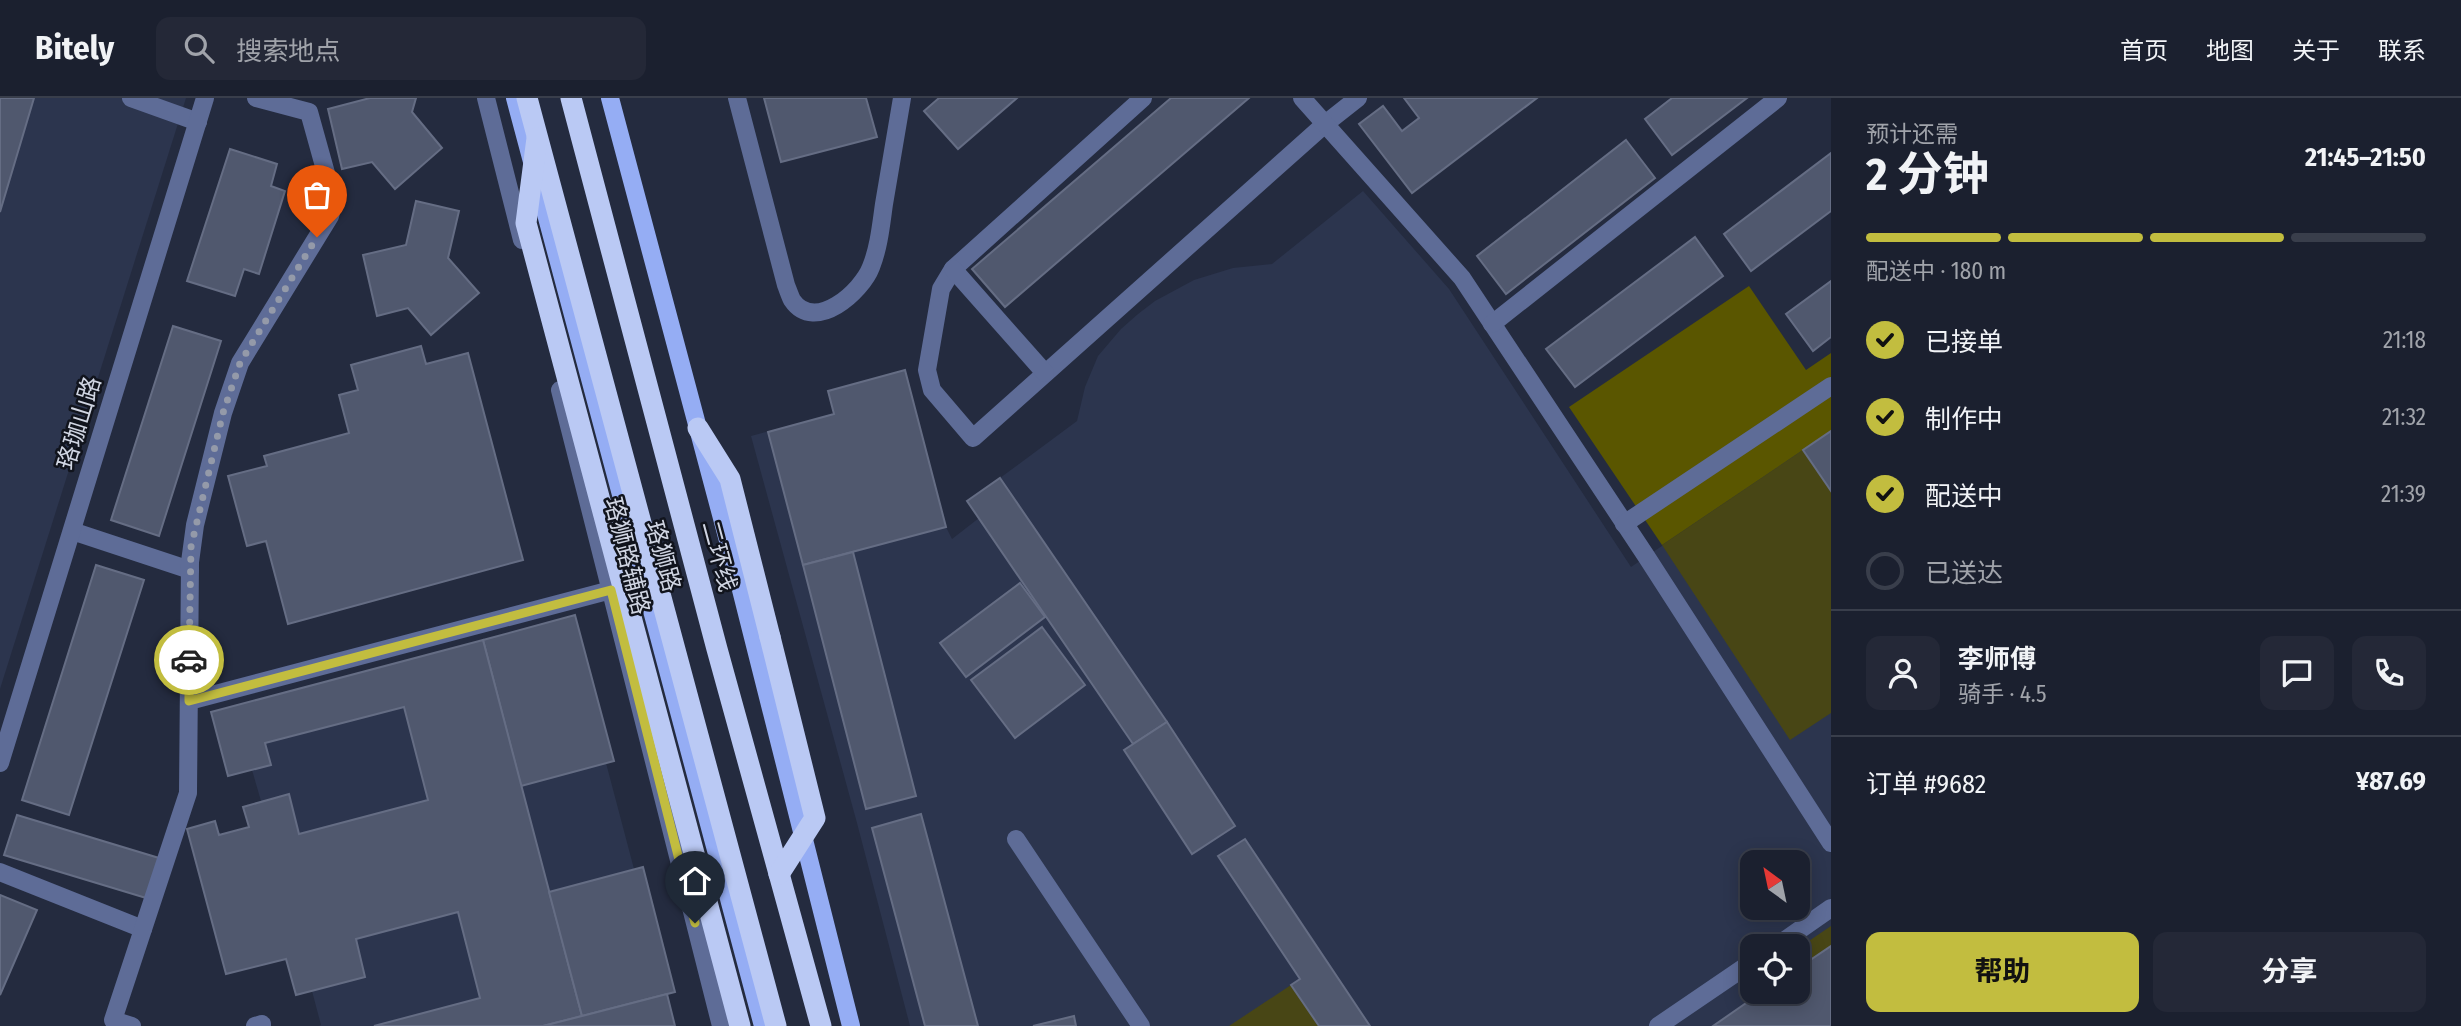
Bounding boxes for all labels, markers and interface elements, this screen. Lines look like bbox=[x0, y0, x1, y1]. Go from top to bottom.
search box bbox=[156, 17, 646, 80]
text: Bitely bbox=[35, 28, 114, 68]
icon: search bbox=[180, 29, 218, 67]
text: 搜索地点 bbox=[236, 36, 340, 67]
text: 首页 bbox=[2120, 37, 2168, 65]
text: 地图 bbox=[2206, 37, 2254, 65]
text: 关于 bbox=[2292, 37, 2340, 65]
text: 联系 bbox=[2378, 37, 2426, 65]
text: 预计还需 bbox=[1866, 120, 1958, 148]
text: 21:45–21:50 bbox=[2305, 142, 2426, 173]
text: 2 分钟 bbox=[1866, 147, 1989, 202]
pin bbox=[287, 165, 347, 237]
icon: bag bbox=[298, 176, 336, 214]
text: 配送中 · 180 m bbox=[1866, 257, 2006, 285]
icon: check bbox=[1866, 321, 1904, 359]
text: 21:18 bbox=[2383, 326, 2426, 354]
text: 已接单 bbox=[1925, 327, 2003, 358]
street label: 珞珈山路 bbox=[52, 373, 106, 473]
icon: check bbox=[1866, 398, 1904, 436]
text: 21:32 bbox=[2382, 403, 2426, 431]
text: 制作中 bbox=[1925, 404, 2003, 435]
icon: check bbox=[1866, 475, 1904, 513]
text: 21:39 bbox=[2381, 480, 2426, 508]
text: 配送中 bbox=[1925, 481, 2003, 512]
street label: 珞狮路辅路 bbox=[599, 494, 655, 618]
street label: 珞狮路 bbox=[640, 518, 686, 594]
street label: 二环线 bbox=[696, 518, 742, 594]
text: 已送达 bbox=[1925, 558, 2003, 589]
courier bbox=[154, 625, 224, 695]
button: person bbox=[1866, 636, 1940, 710]
button: chat bbox=[2260, 636, 2334, 710]
button: phone bbox=[2352, 636, 2426, 710]
icon: car bbox=[170, 641, 208, 679]
text: 李师傅 bbox=[1958, 644, 2036, 675]
text: 骑手 · 4.5 bbox=[1958, 680, 2046, 708]
text: ¥87.69 bbox=[2356, 766, 2426, 797]
text: 订单 #9682 bbox=[1866, 769, 1986, 800]
north arrow bbox=[1740, 850, 1810, 920]
map controls bbox=[1740, 850, 1810, 1004]
pin bbox=[665, 851, 725, 923]
icon: home bbox=[676, 862, 714, 900]
button: 帮助 bbox=[1866, 932, 2139, 1012]
button: 分享 bbox=[2153, 932, 2426, 1012]
button: locate bbox=[1740, 934, 1810, 1004]

